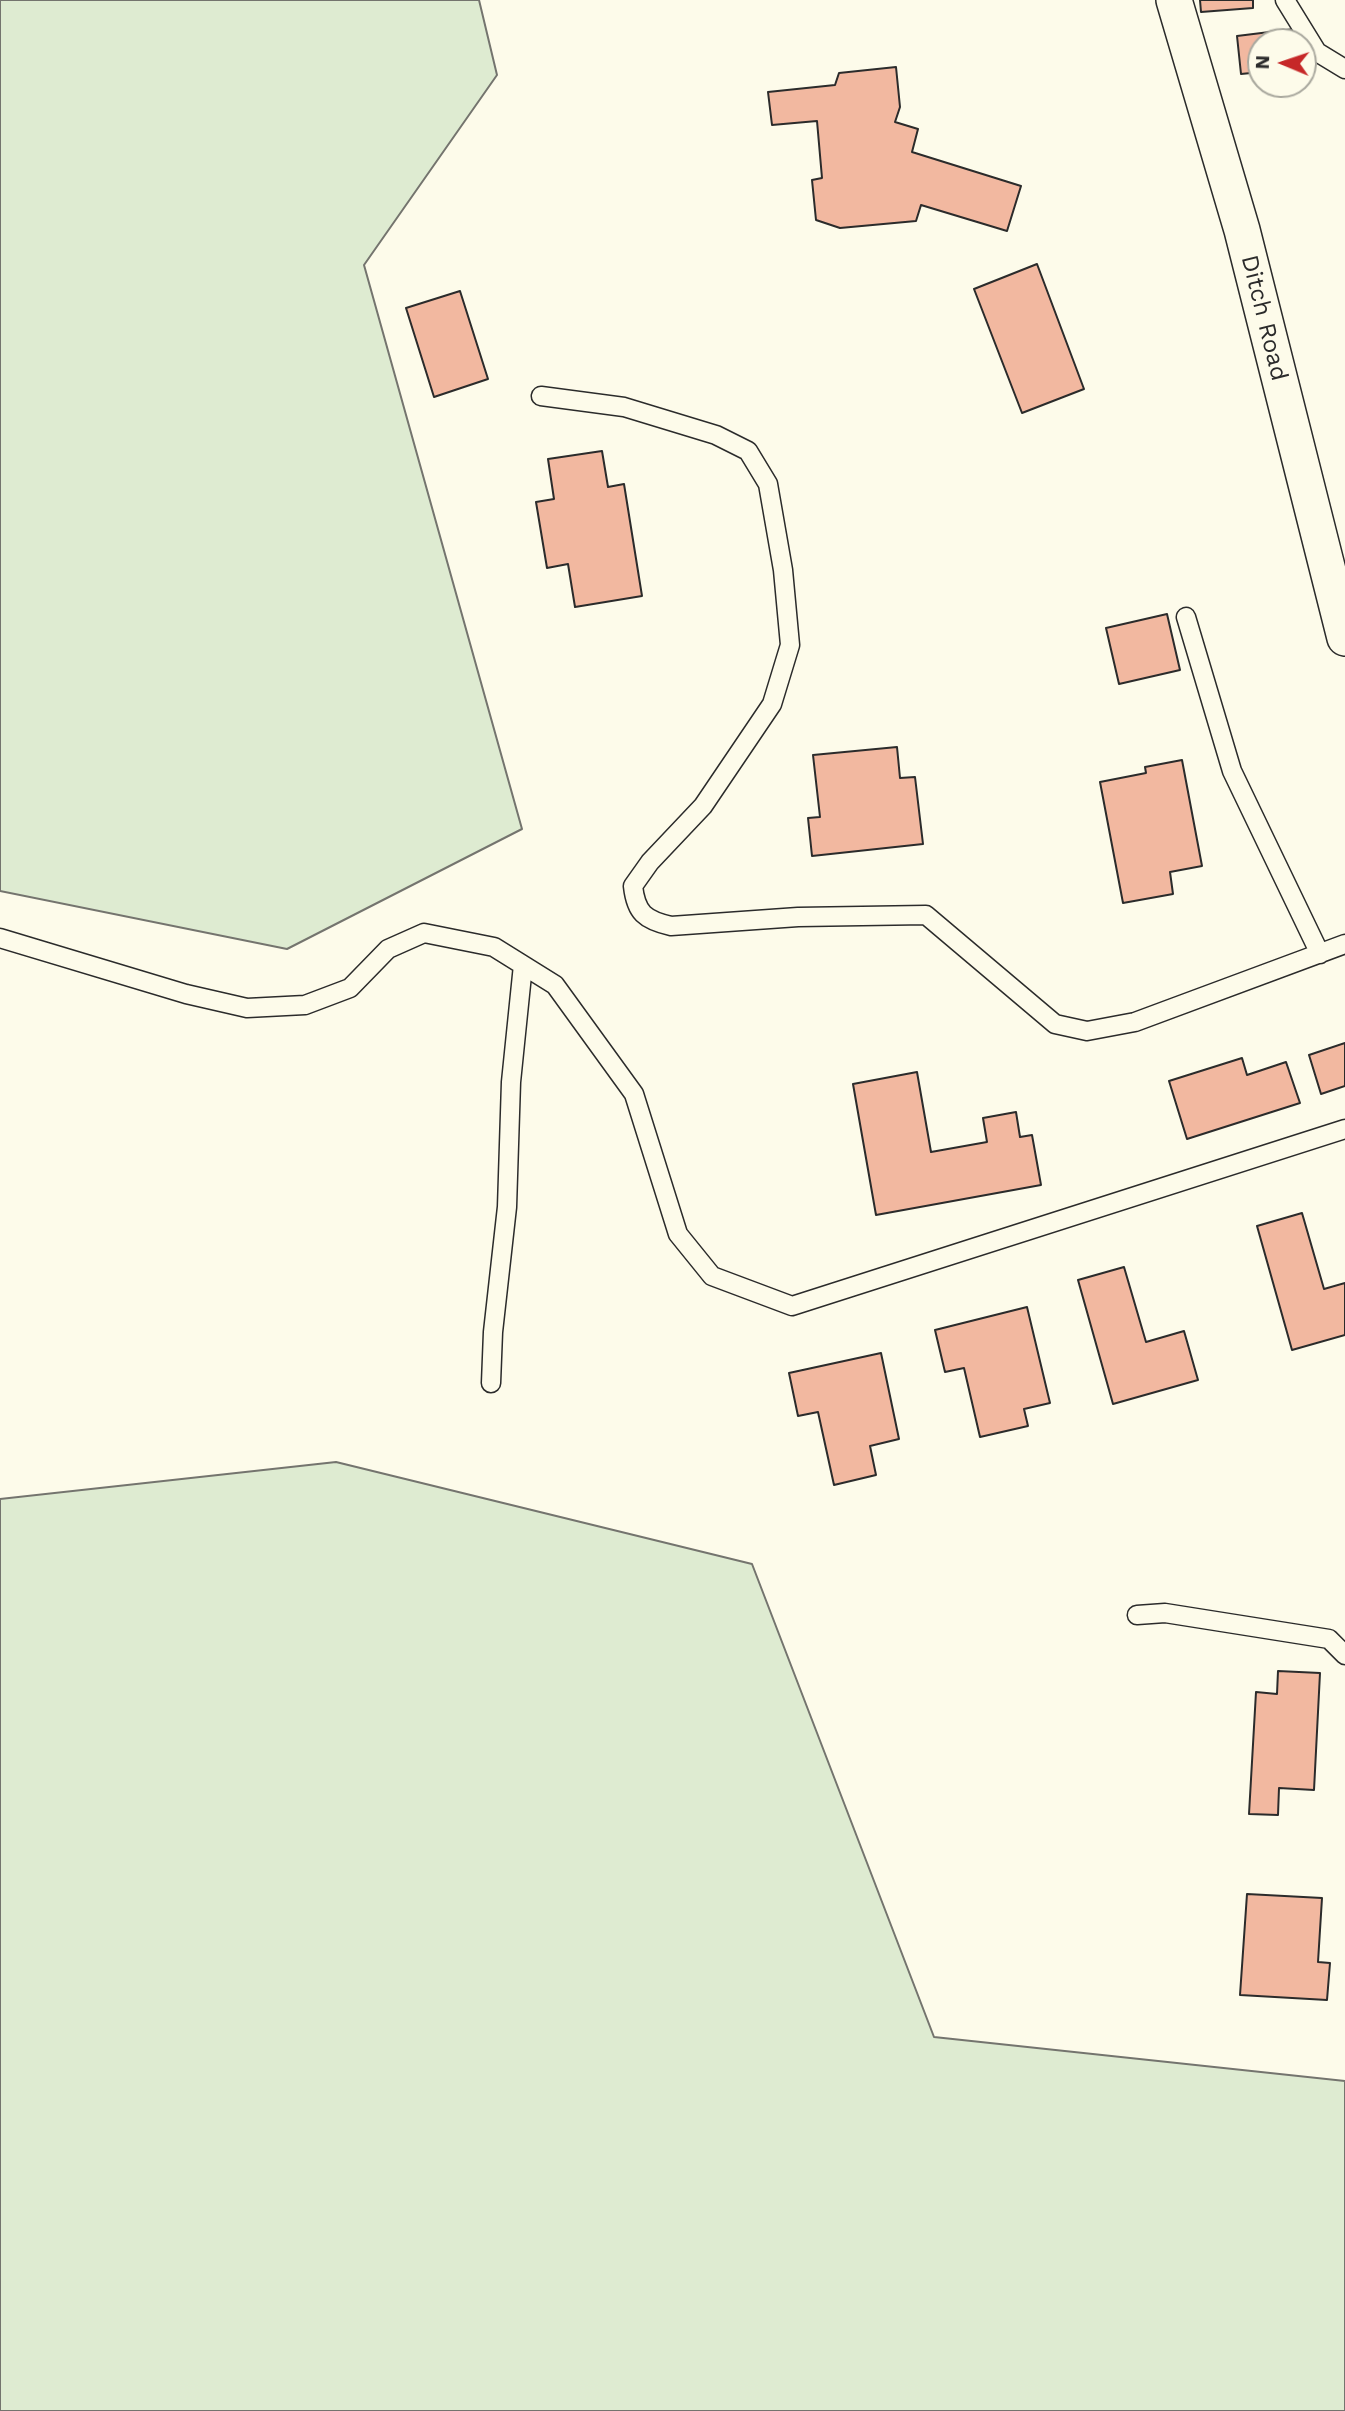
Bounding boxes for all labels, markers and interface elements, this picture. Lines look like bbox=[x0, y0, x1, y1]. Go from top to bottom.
north arrow bbox=[1247, 28, 1317, 98]
text: N bbox=[1251, 55, 1274, 70]
street label: Ditch Road bbox=[1234, 252, 1294, 384]

